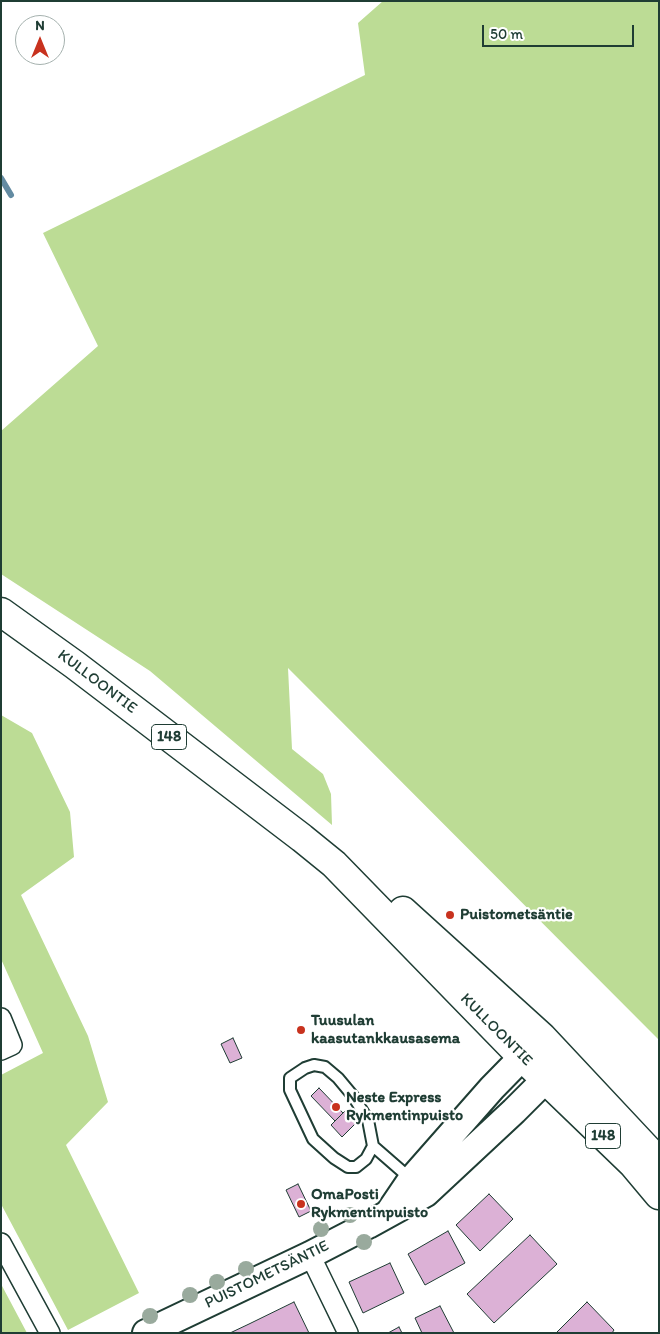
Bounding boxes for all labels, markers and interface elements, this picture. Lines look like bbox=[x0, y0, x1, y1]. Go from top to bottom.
north arrow bbox=[15, 15, 65, 65]
scale bar bbox=[485, 15, 638, 47]
text: N bbox=[35, 17, 45, 34]
text: 50 m bbox=[490, 25, 523, 43]
street label: KULLOONTIE bbox=[53, 646, 141, 718]
road number: 148 bbox=[152, 724, 186, 750]
place label: Puistometsäntie bbox=[460, 905, 573, 925]
marker: Puistometsäntie bbox=[444, 909, 456, 921]
street label: KULLOONTIE bbox=[456, 990, 536, 1070]
place label: Tuusulan kaasutankkausasema bbox=[311, 1011, 460, 1049]
marker: Tuusulan kaasutankkausasema bbox=[295, 1024, 307, 1036]
place label: Neste Express Rykmentinpuisto bbox=[346, 1088, 463, 1126]
marker: Neste Express Rykmentinpuisto bbox=[330, 1101, 342, 1113]
road number: 148 bbox=[586, 1124, 620, 1148]
place label: OmaPosti Rykmentinpuisto bbox=[311, 1185, 428, 1223]
marker: OmaPosti Rykmentinpuisto bbox=[295, 1198, 307, 1210]
street label: PUISTOMETSÄNTIE bbox=[202, 1237, 332, 1313]

